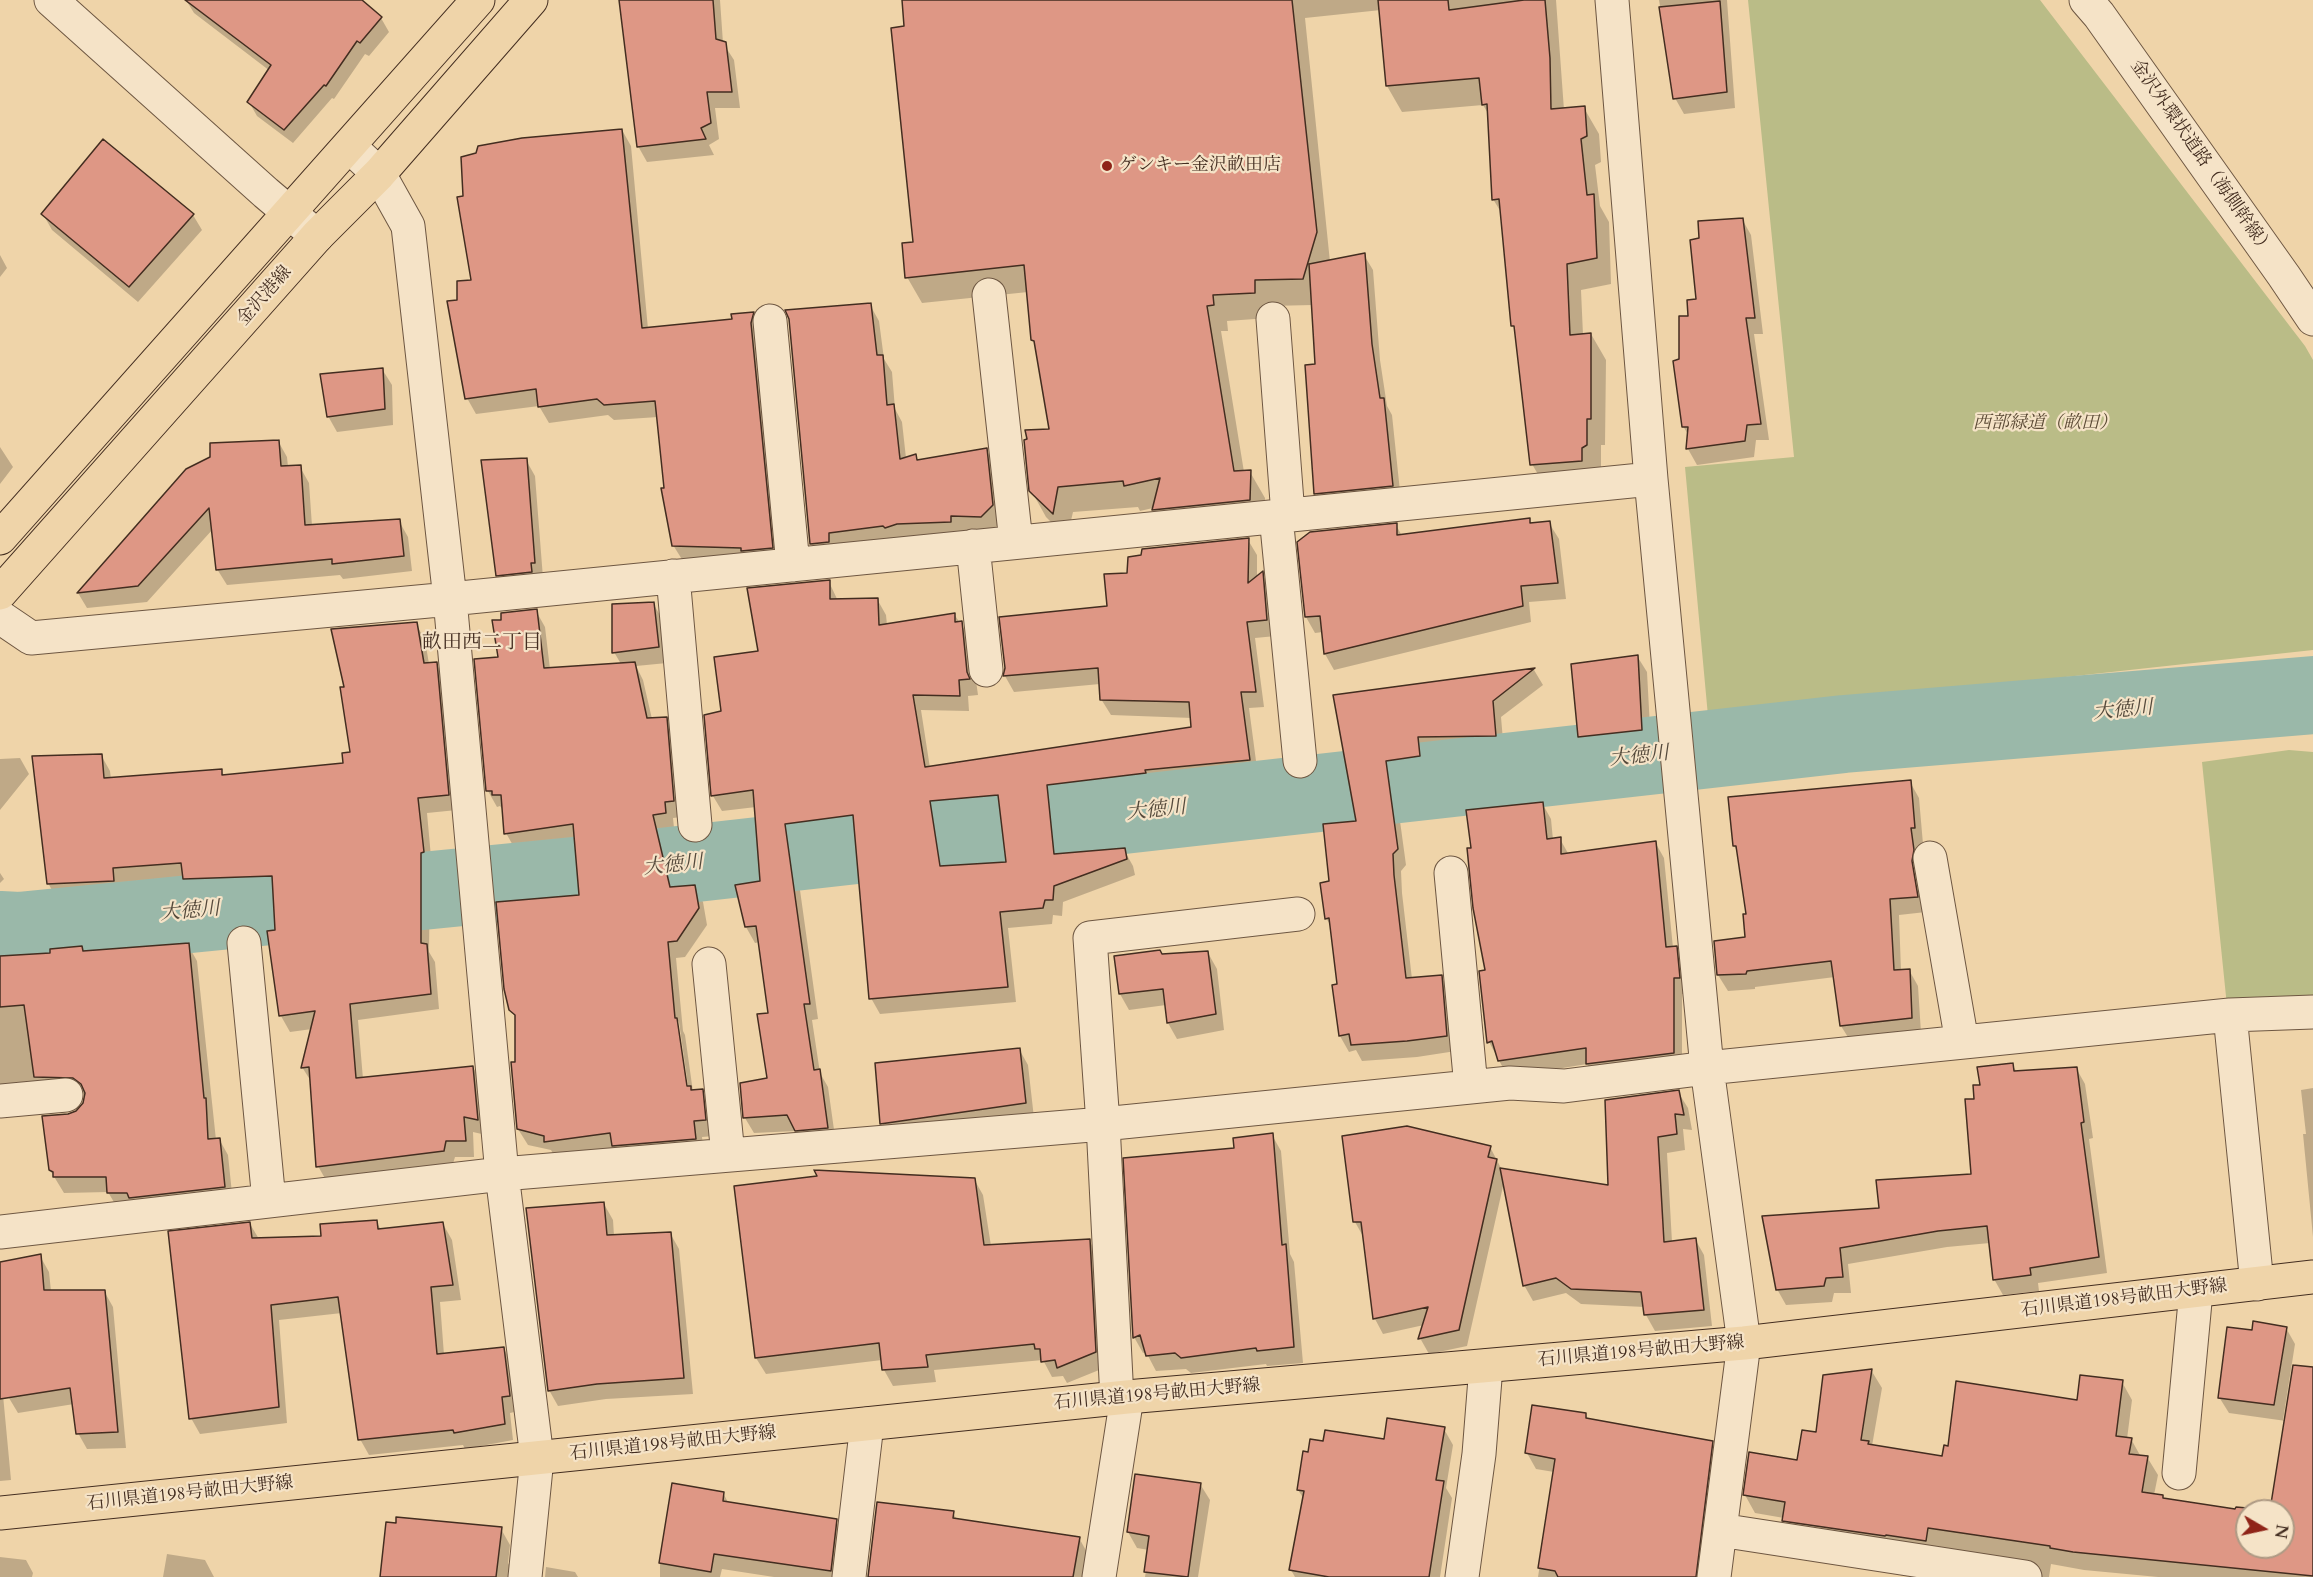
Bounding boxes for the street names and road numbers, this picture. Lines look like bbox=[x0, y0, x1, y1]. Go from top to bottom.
street label: 金沢外環状道路（海側幹線） bbox=[2125, 56, 2277, 260]
street label: 金沢港線 bbox=[233, 262, 297, 330]
street label: 石川県道198号畝田大野線 bbox=[2020, 1276, 2228, 1322]
street label: 石川県道198号畝田大野線 bbox=[1537, 1332, 1745, 1372]
street label: 石川県道198号畝田大野線 bbox=[1053, 1375, 1261, 1415]
street label: 石川県道198号畝田大野線 bbox=[569, 1422, 777, 1466]
street label: 石川県道198号畝田大野線 bbox=[86, 1472, 294, 1516]

